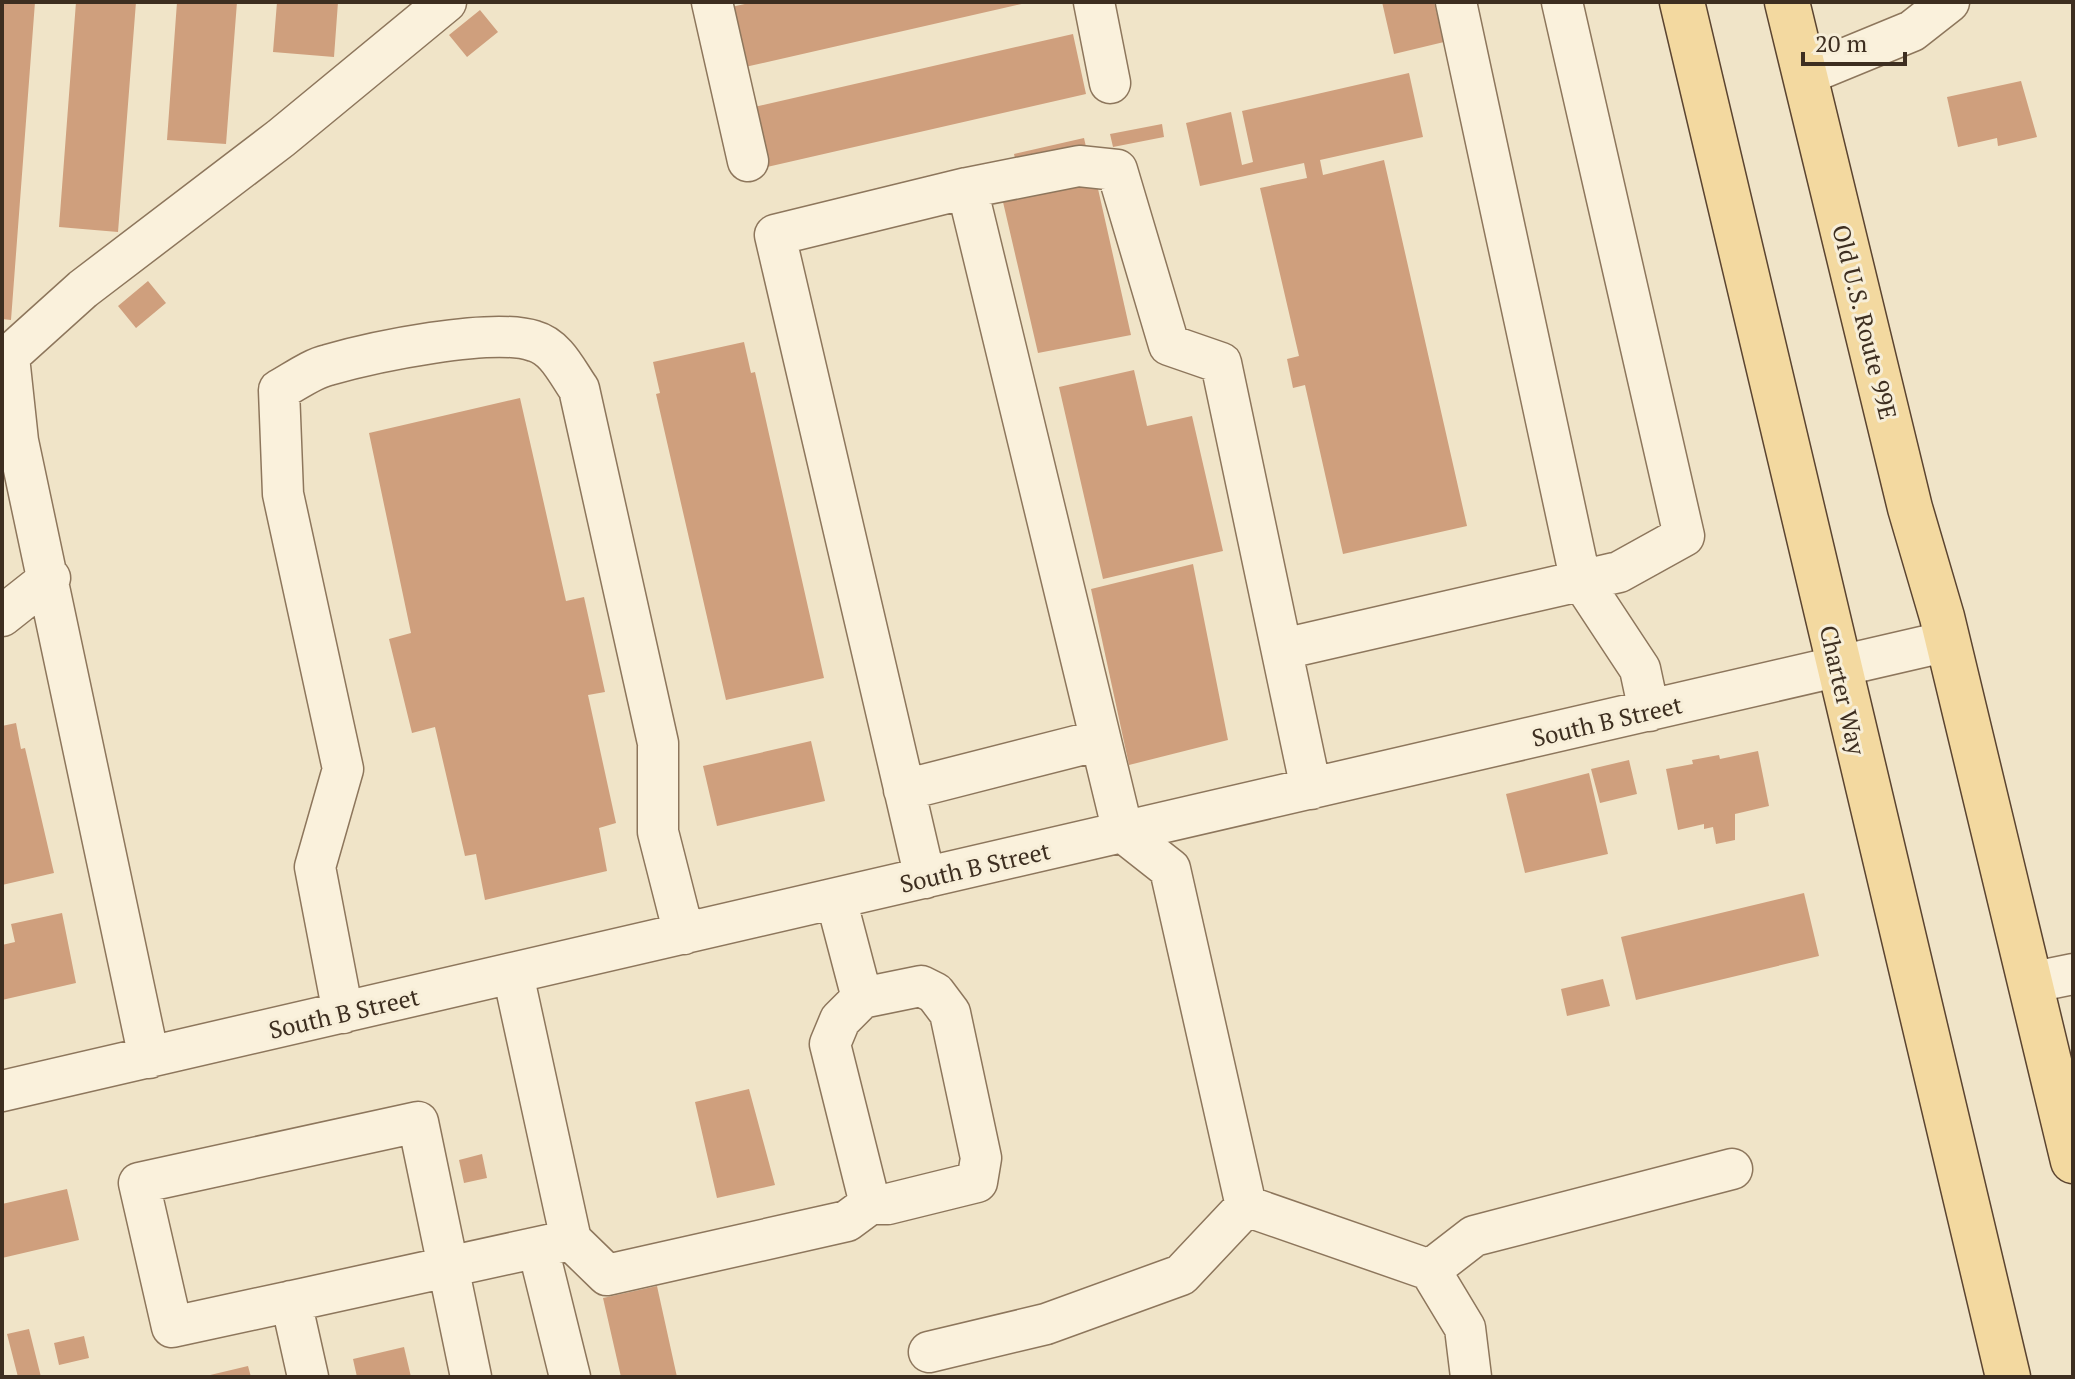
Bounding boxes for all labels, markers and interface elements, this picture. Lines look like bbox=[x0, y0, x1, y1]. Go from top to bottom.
scale bar bbox=[1803, 16, 1905, 66]
text: 20 m bbox=[1815, 27, 1867, 59]
street label: Old U.S. Route 99E bbox=[1825, 221, 1905, 423]
street label: Charter Way bbox=[1813, 622, 1874, 759]
street label: South B Street bbox=[1529, 688, 1685, 754]
street label: South B Street bbox=[897, 834, 1053, 900]
street label: South B Street bbox=[266, 980, 422, 1046]

